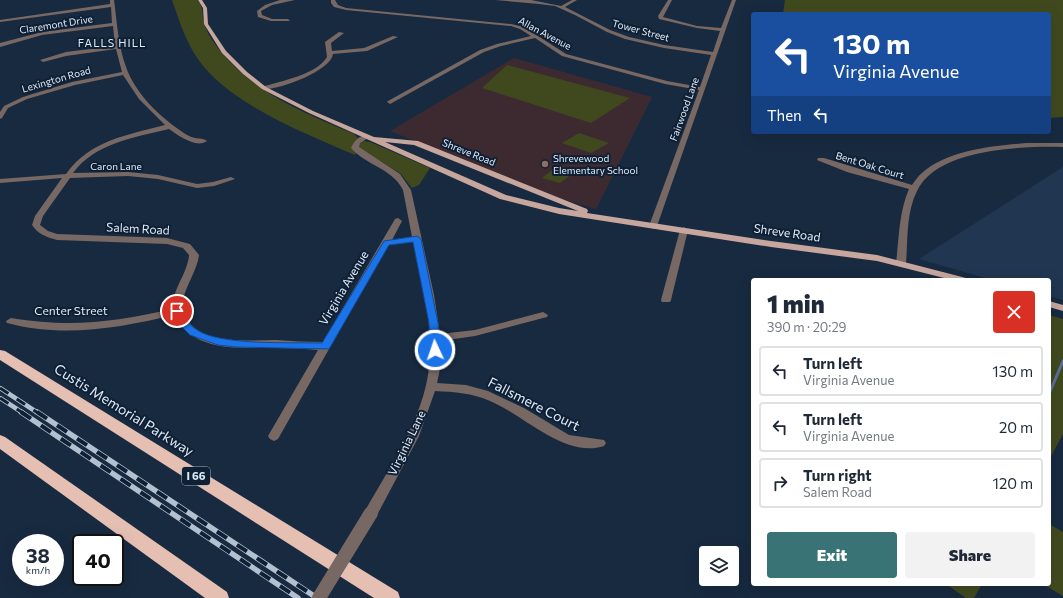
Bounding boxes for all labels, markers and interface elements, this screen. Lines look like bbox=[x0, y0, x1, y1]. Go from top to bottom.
street label: Claremont Drive bbox=[18, 12, 94, 36]
street label: Allan Avenue bbox=[516, 14, 574, 52]
street label: Tower Street bbox=[611, 17, 671, 43]
text: 130 m bbox=[833, 26, 910, 60]
icon: left bbox=[767, 28, 819, 80]
district label: FALLS HILL bbox=[78, 36, 146, 49]
text: Virginia Avenue bbox=[833, 60, 959, 82]
street label: Lexington Road bbox=[20, 63, 92, 95]
street label: Fairwood Lane bbox=[667, 76, 701, 142]
icon: left bbox=[810, 104, 832, 126]
text: Then bbox=[767, 106, 802, 124]
street label: Shreve Road bbox=[441, 136, 497, 168]
street label: Bent Oak Court bbox=[834, 149, 906, 181]
place label: Shrevewood Elementary School bbox=[553, 152, 638, 176]
marker: Shrevewood Elementary School bbox=[540, 159, 550, 169]
street label: Caron Lane bbox=[90, 160, 142, 172]
street label: Salem Road bbox=[106, 219, 170, 237]
street label: Shreve Road bbox=[753, 220, 821, 244]
street label: Virginia Avenue bbox=[315, 248, 371, 327]
text: 1 min bbox=[767, 289, 825, 318]
button: close bbox=[993, 291, 1035, 333]
pin bbox=[160, 294, 194, 328]
icon: arrive bbox=[166, 300, 188, 322]
street label: Center Street bbox=[34, 303, 108, 317]
text: 390 m · 20:29 bbox=[767, 319, 846, 335]
position arrow bbox=[414, 329, 456, 371]
text: Turn left bbox=[803, 354, 862, 372]
street label: Custis Memorial Parkway bbox=[51, 360, 197, 459]
icon: left bbox=[769, 360, 791, 382]
text: 130 m bbox=[992, 362, 1033, 380]
text: Virginia Avenue bbox=[803, 372, 894, 388]
street label: Fallsmere Court bbox=[486, 373, 583, 434]
street label: Virginia Lane bbox=[384, 408, 428, 477]
text: Turn left bbox=[803, 410, 862, 428]
icon: left bbox=[769, 416, 791, 438]
text: 20 m bbox=[999, 418, 1033, 436]
text: Virginia Avenue bbox=[803, 428, 894, 444]
text: Turn right bbox=[803, 466, 872, 484]
road number: I 66 bbox=[182, 467, 210, 485]
icon: right bbox=[769, 472, 791, 494]
text: 120 m bbox=[993, 474, 1033, 492]
text: Salem Road bbox=[803, 484, 872, 500]
button: Exit bbox=[767, 532, 897, 578]
button: Share bbox=[905, 532, 1035, 578]
speed limit sign: 40 bbox=[72, 534, 124, 586]
text: 38 bbox=[26, 543, 50, 567]
map controls bbox=[699, 546, 739, 586]
button: layers bbox=[699, 546, 739, 586]
text: km/h bbox=[26, 564, 50, 576]

